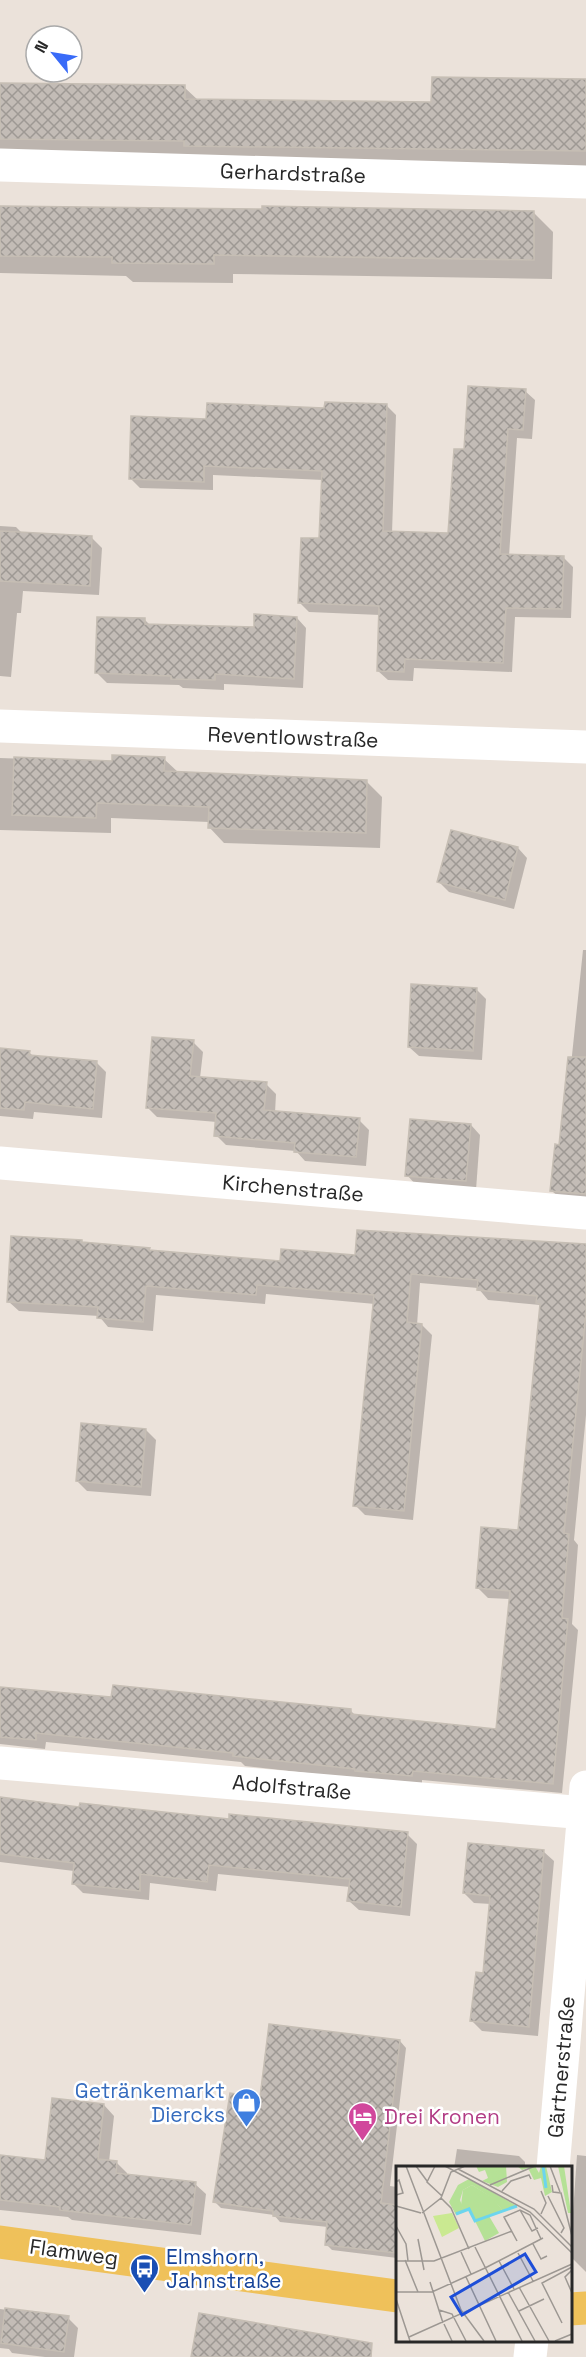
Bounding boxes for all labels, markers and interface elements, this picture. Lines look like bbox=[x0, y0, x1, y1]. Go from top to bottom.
north arrow bbox=[24, 24, 84, 84]
text: N bbox=[30, 37, 53, 57]
street label: Gerhardstraße bbox=[220, 157, 366, 189]
street label: Reventlowstraße bbox=[207, 721, 379, 753]
street label: Kirchenstraße bbox=[221, 1168, 365, 1208]
street label: Adolfstraße bbox=[231, 1768, 353, 1806]
street label: Gärtnerstraße bbox=[541, 1995, 581, 2139]
place label: Getränkemarkt Diercks bbox=[75, 2077, 225, 2128]
shop icon: Getränkemarkt Diercks bbox=[230, 2086, 262, 2128]
hotel icon: Drei Kronen bbox=[347, 2100, 379, 2142]
place label: Drei Kronen bbox=[384, 2103, 500, 2130]
inset map bbox=[396, 2166, 571, 2342]
street label: Flamweg bbox=[28, 2232, 120, 2272]
place label: Elmshorn, Jahnstraße bbox=[166, 2243, 282, 2294]
bus stop icon: Elmshorn, Jahnstraße bbox=[129, 2252, 161, 2294]

